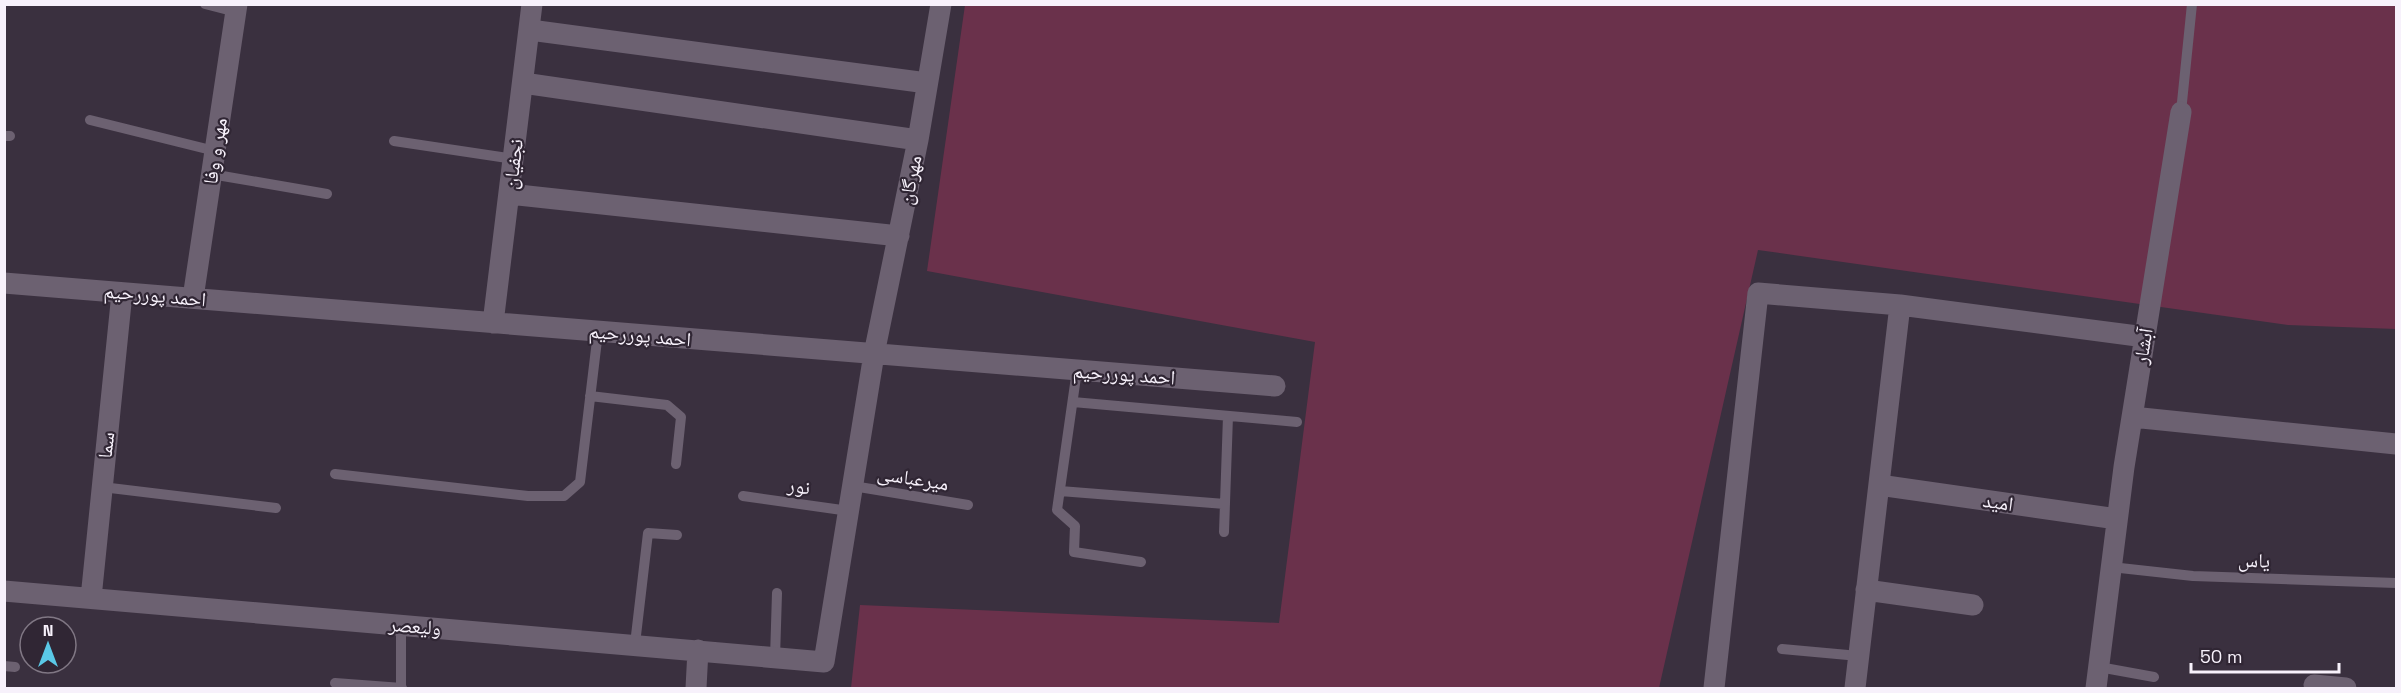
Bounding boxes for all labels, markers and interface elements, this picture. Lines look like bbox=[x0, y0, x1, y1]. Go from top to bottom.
street label: مهر و وفا bbox=[197, 116, 233, 186]
street label: نجفیان bbox=[497, 137, 529, 191]
street label: مهرگان bbox=[892, 153, 928, 207]
street label: احمد پوررحیم bbox=[103, 278, 207, 313]
street label: احمد پوررحیم bbox=[588, 318, 692, 353]
street label: آبشار bbox=[2127, 325, 2159, 367]
street label: احمد پوررحیم bbox=[1072, 357, 1176, 392]
street label: سما bbox=[92, 430, 120, 460]
street label: میرعباسی bbox=[875, 460, 951, 496]
street label: نور bbox=[785, 471, 812, 500]
street label: امید bbox=[1981, 487, 2015, 517]
street label: یاس bbox=[2237, 546, 2271, 574]
street label: ولیعصر bbox=[387, 611, 442, 641]
north arrow bbox=[18, 615, 78, 675]
text: N bbox=[43, 620, 53, 641]
scale bar bbox=[2191, 636, 2340, 674]
text: 50 m bbox=[2200, 645, 2242, 668]

